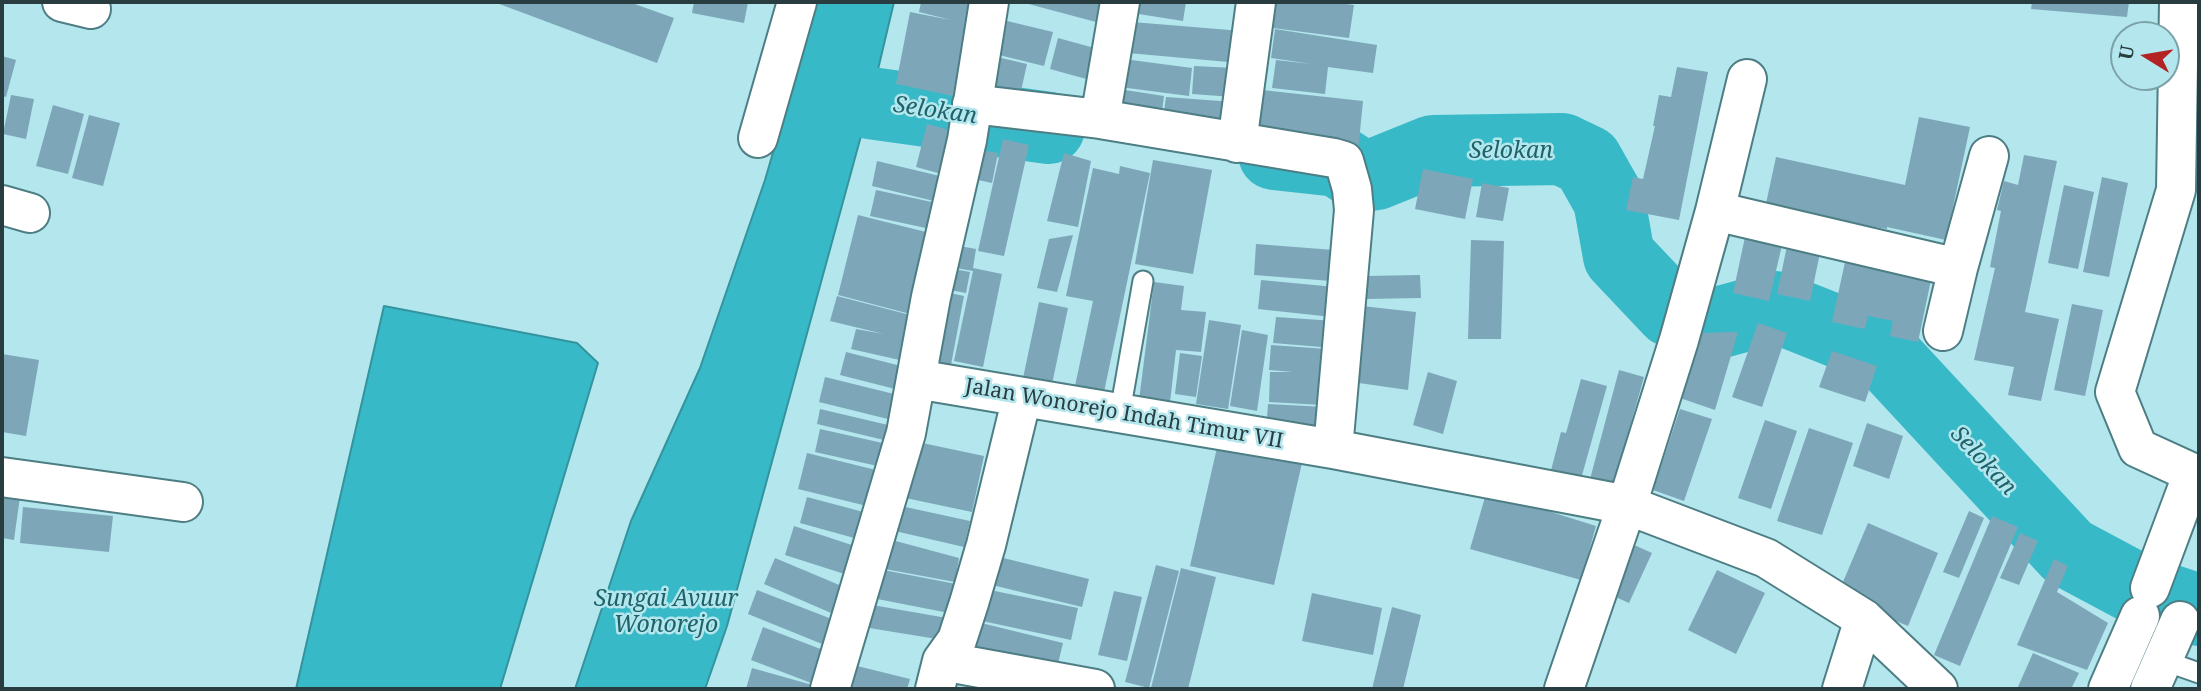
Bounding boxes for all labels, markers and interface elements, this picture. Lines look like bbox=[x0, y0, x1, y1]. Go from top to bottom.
north arrow bbox=[2110, 21, 2180, 91]
text: U bbox=[2112, 43, 2140, 62]
water label: Selokan bbox=[891, 91, 979, 131]
water label: Selokan bbox=[1469, 137, 1553, 165]
street label: Jalan Wonorejo Indah Timur VII bbox=[963, 374, 1285, 454]
water label: Selokan bbox=[1944, 421, 2022, 501]
water label: Sungai Avuur Wonorejo bbox=[594, 585, 738, 639]

